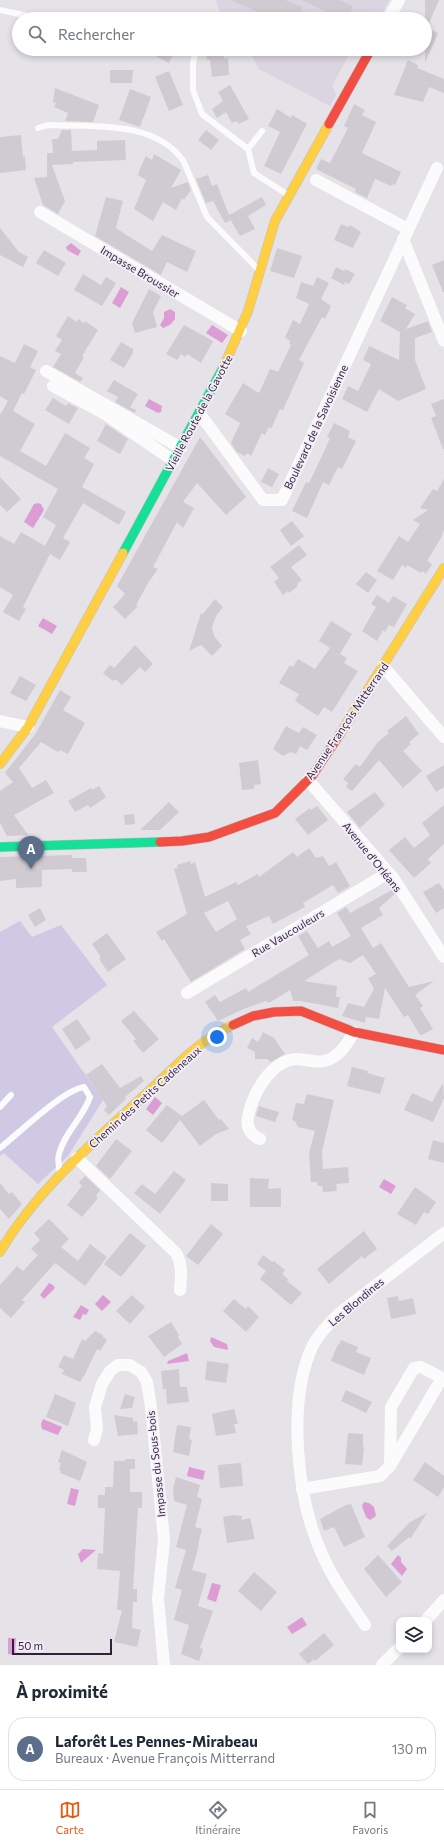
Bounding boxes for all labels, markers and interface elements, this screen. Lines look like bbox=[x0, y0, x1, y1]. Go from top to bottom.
search box bbox=[12, 12, 432, 56]
icon: search bbox=[26, 23, 48, 45]
text: Rechercher bbox=[58, 25, 135, 43]
street label: Impasse Broussier bbox=[98, 243, 183, 301]
street label: Vieille Route de la Gavotte bbox=[162, 352, 235, 473]
street label: Boulevard de la Savoisienne bbox=[281, 362, 350, 491]
street label: Avenue François Mitterrand bbox=[302, 660, 391, 782]
street label: Avenue d'Orléans bbox=[340, 819, 405, 894]
pin: A bbox=[18, 836, 44, 869]
street label: Rue Vaucouleurs bbox=[249, 906, 326, 959]
your location bbox=[207, 1027, 227, 1047]
street label: Chemin des Petits Cadeneaux bbox=[86, 1043, 204, 1150]
street label: Les Blondines bbox=[325, 1275, 386, 1329]
street label: Impasse du Sous-bois bbox=[143, 1410, 168, 1518]
map controls bbox=[396, 1617, 432, 1653]
button: layers bbox=[396, 1617, 432, 1653]
scale bar bbox=[12, 1637, 112, 1656]
text: 50 m bbox=[18, 1639, 43, 1652]
text: À proximité bbox=[16, 1681, 108, 1702]
text: Laforêt Les Pennes-Mirabeau bbox=[55, 1732, 258, 1750]
text: A bbox=[25, 1741, 35, 1757]
text: 130 m bbox=[392, 1741, 427, 1757]
text: Bureaux · Avenue François Mitterrand bbox=[55, 1750, 275, 1766]
tab: Carte bbox=[56, 1799, 84, 1836]
tab: Itinéraire bbox=[195, 1799, 241, 1836]
tab: Favoris bbox=[352, 1799, 388, 1836]

